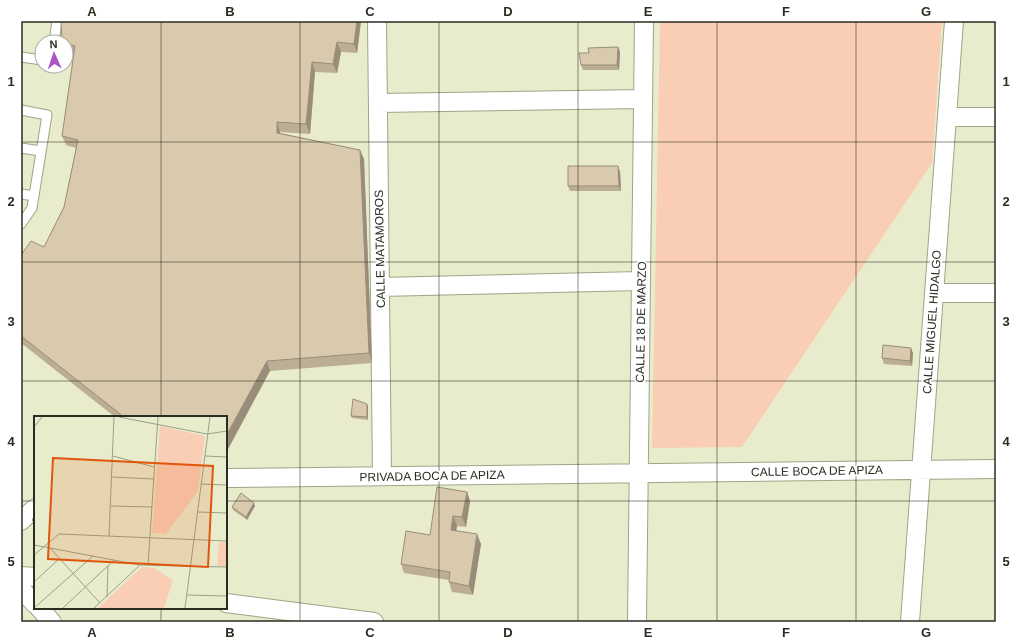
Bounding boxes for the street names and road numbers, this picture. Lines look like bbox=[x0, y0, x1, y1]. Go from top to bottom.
street label: CALLE MATAMOROS bbox=[372, 190, 388, 308]
street label: CALLE MIGUEL HIDALGO bbox=[920, 250, 944, 394]
street label: CALLE 18 DE MARZO bbox=[633, 261, 649, 383]
street label: CALLE BOCA DE APIZA bbox=[751, 463, 883, 479]
street label: PRIVADA BOCA DE APIZA bbox=[359, 468, 505, 484]

